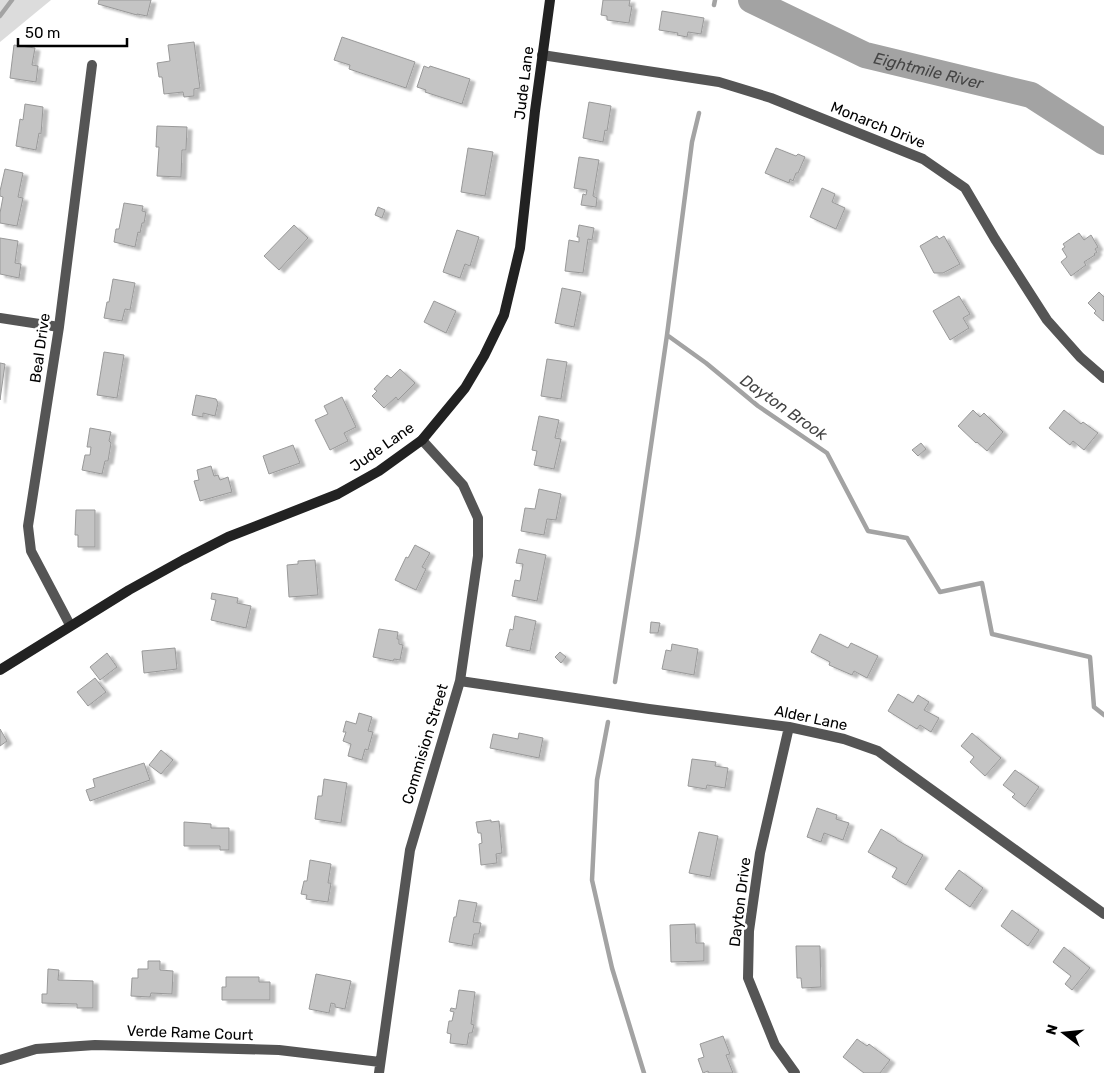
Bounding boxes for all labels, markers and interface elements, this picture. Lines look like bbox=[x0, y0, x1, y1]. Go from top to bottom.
scale bar bbox=[18, 15, 126, 47]
text: 50 m bbox=[25, 24, 60, 42]
street label: Jude Lane bbox=[511, 45, 537, 121]
water label: Eightmile River bbox=[872, 48, 986, 93]
street label: Monarch Drive bbox=[828, 98, 928, 152]
street label: Beal Drive bbox=[26, 312, 54, 384]
water label: Dayton Brook bbox=[737, 370, 831, 445]
street label: Jude Lane bbox=[347, 418, 417, 476]
street label: Commision Street bbox=[398, 682, 452, 806]
street label: Alder Lane bbox=[773, 701, 849, 735]
street label: Dayton Drive bbox=[726, 856, 754, 948]
north arrow bbox=[1039, 1008, 1089, 1058]
street label: Verde Rame Court bbox=[126, 1022, 254, 1044]
text: N bbox=[1042, 1022, 1062, 1037]

